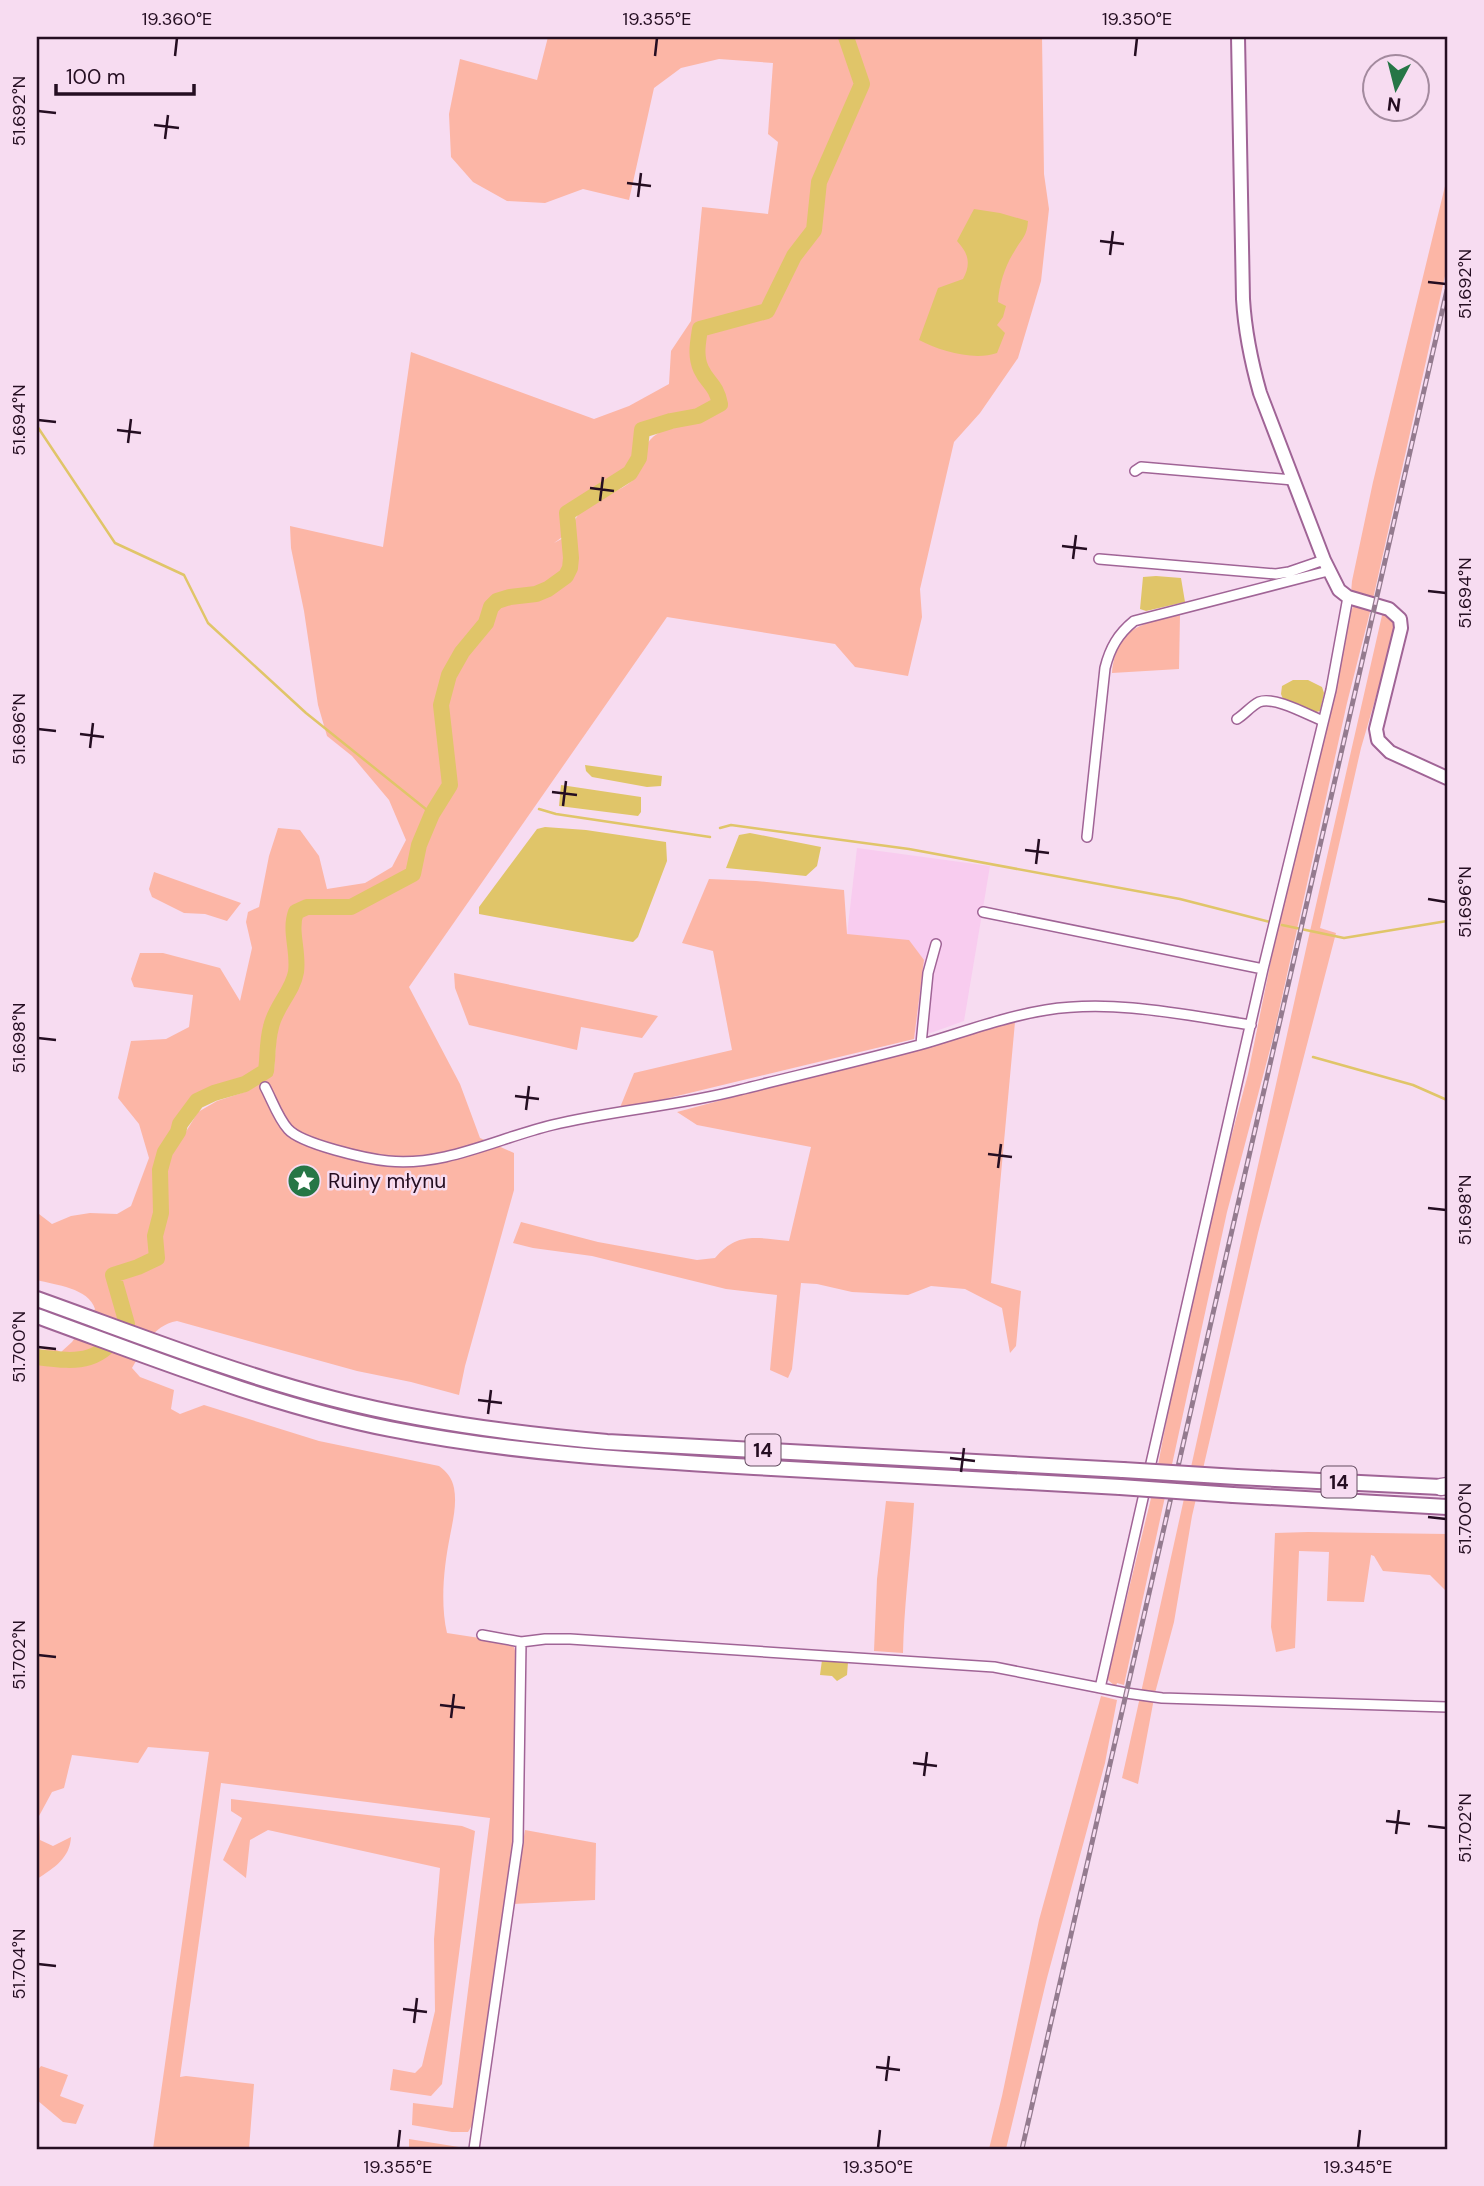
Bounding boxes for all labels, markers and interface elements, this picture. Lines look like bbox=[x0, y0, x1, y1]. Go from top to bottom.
text: 19.360°E bbox=[142, 7, 212, 31]
text: 19.355°E bbox=[623, 7, 691, 31]
text: 19.350°E bbox=[1102, 7, 1172, 31]
scale bar bbox=[56, 52, 194, 96]
north arrow bbox=[1362, 52, 1432, 122]
text: 100 m bbox=[66, 63, 126, 91]
text: 51.692°N bbox=[7, 76, 31, 146]
text: N bbox=[1386, 91, 1402, 118]
text: 51.692°N bbox=[1453, 249, 1477, 319]
text: 51.694°N bbox=[7, 384, 31, 456]
text: 51.694°N bbox=[1453, 557, 1477, 629]
text: 51.696°N bbox=[7, 693, 31, 765]
text: 51.696°N bbox=[1453, 866, 1477, 938]
text: 51.698°N bbox=[7, 1002, 31, 1074]
place icon: Ruiny młynu bbox=[285, 1162, 323, 1200]
place label: Ruiny młynu bbox=[328, 1167, 446, 1195]
text: 51.698°N bbox=[1453, 1174, 1477, 1246]
text: 51.700°N bbox=[7, 1311, 31, 1383]
road number: 14 bbox=[746, 1434, 780, 1466]
road number: 14 bbox=[1322, 1466, 1356, 1498]
text: 51.700°N bbox=[1453, 1483, 1477, 1555]
text: 51.702°N bbox=[7, 1620, 31, 1690]
text: 51.702°N bbox=[1453, 1793, 1477, 1863]
text: 51.704°N bbox=[7, 1929, 31, 1999]
text: 19.355°E bbox=[364, 2155, 432, 2179]
text: 19.350°E bbox=[843, 2155, 913, 2179]
text: 19.345°E bbox=[1324, 2155, 1392, 2179]

